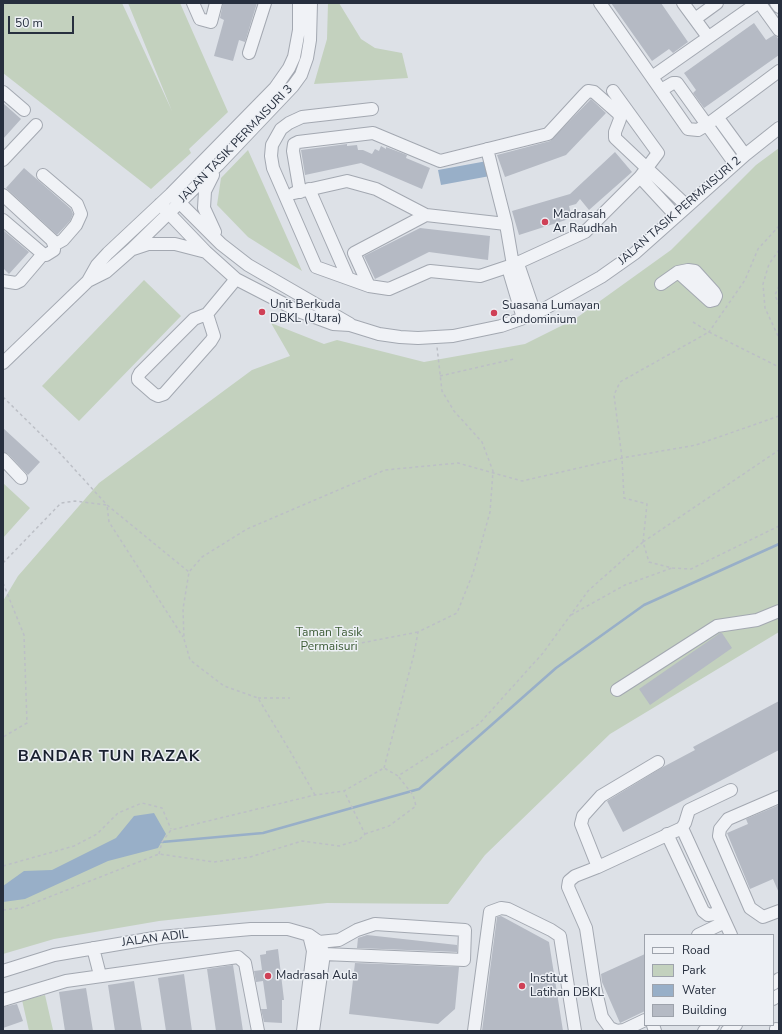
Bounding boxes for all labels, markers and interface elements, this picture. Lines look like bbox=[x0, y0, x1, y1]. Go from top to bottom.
scale bar bbox=[10, 8, 76, 34]
text: 50 m bbox=[15, 15, 43, 31]
street label: JALAN TASIK PERMAISURI 3 bbox=[176, 82, 296, 206]
street label: JALAN TASIK PERMAISURI 2 bbox=[616, 154, 744, 268]
place label: Madrasah Ar Raudhah bbox=[553, 208, 617, 236]
marker: Madrasah Ar Raudhah bbox=[540, 217, 550, 227]
place label: Unit Berkuda DBKL (Utara) bbox=[270, 298, 342, 326]
place label: Suasana Lumayan Condominium bbox=[502, 299, 600, 327]
marker: Unit Berkuda DBKL (Utara) bbox=[257, 307, 267, 317]
marker: Suasana Lumayan Condominium bbox=[489, 308, 499, 318]
park label: Taman Tasik Permaisuri bbox=[296, 626, 362, 654]
district label: BANDAR TUN RAZAK bbox=[18, 747, 200, 767]
street label: JALAN ADIL bbox=[121, 928, 189, 950]
legend bbox=[644, 934, 774, 1026]
text: Road bbox=[682, 942, 710, 958]
text: Park bbox=[682, 962, 706, 978]
place label: Madrasah Aula bbox=[276, 969, 358, 983]
marker: Madrasah Aula bbox=[263, 971, 273, 981]
place label: Institut Latihan DBKL bbox=[530, 972, 604, 1000]
marker: Institut Latihan DBKL bbox=[517, 981, 527, 991]
text: Water bbox=[682, 982, 716, 998]
text: Building bbox=[682, 1002, 727, 1018]

